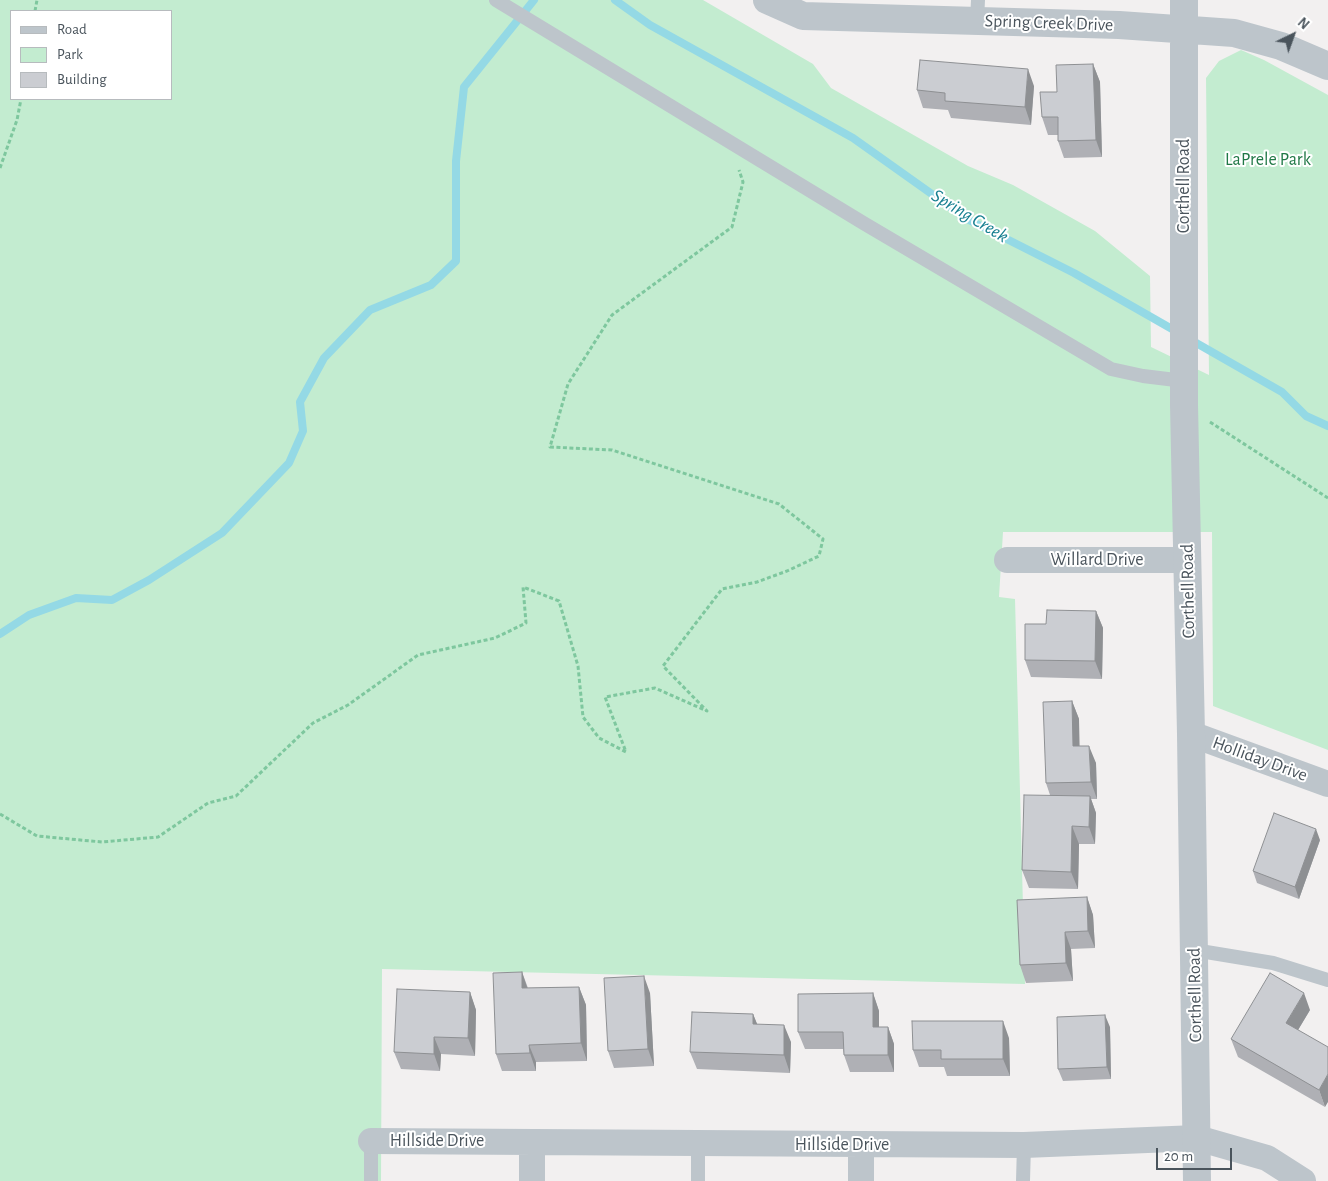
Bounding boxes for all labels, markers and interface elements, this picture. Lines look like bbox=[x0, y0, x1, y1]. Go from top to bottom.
legend bbox=[10, 10, 172, 100]
street label: Spring Creek Drive bbox=[984, 10, 1114, 36]
north arrow bbox=[1268, 10, 1318, 60]
text: N bbox=[1295, 15, 1311, 32]
text: Road bbox=[57, 22, 87, 37]
text: Park bbox=[57, 47, 83, 62]
text: Building bbox=[57, 72, 107, 87]
street label: Corthell Road bbox=[1173, 139, 1195, 233]
park label: LaPrele Park bbox=[1225, 149, 1311, 171]
water label: Spring Creek bbox=[927, 184, 1013, 248]
street label: Corthell Road bbox=[1176, 544, 1200, 638]
street label: Willard Drive bbox=[1051, 549, 1143, 571]
street label: Holliday Drive bbox=[1210, 732, 1310, 786]
street label: Corthell Road bbox=[1183, 948, 1207, 1042]
street label: Hillside Drive bbox=[390, 1130, 484, 1152]
street label: Hillside Drive bbox=[795, 1134, 889, 1156]
scale bar bbox=[1158, 1138, 1234, 1170]
text: 20 m bbox=[1164, 1149, 1193, 1164]

